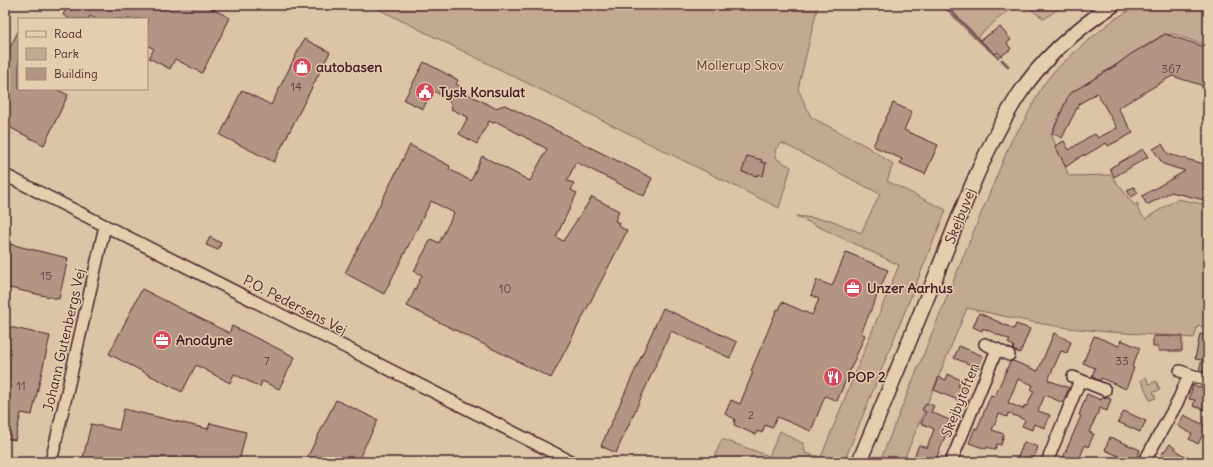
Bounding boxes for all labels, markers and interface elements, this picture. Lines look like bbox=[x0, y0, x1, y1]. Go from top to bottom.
legend bbox=[18, 18, 148, 90]
text: Road bbox=[54, 26, 82, 41]
text: Park bbox=[54, 46, 79, 61]
shop icon: autobasen bbox=[291, 56, 313, 78]
park label: Mollerup Skov bbox=[696, 56, 784, 74]
place label: autobasen bbox=[316, 58, 382, 76]
house number: 367 bbox=[1161, 61, 1181, 76]
text: Building bbox=[54, 66, 98, 81]
house number: 14 bbox=[290, 79, 302, 94]
public building icon: Tysk Konsulat bbox=[414, 81, 436, 103]
place label: Tysk Konsulat bbox=[439, 83, 525, 101]
street label: Skejbyvej bbox=[941, 185, 979, 247]
street label: Johann Gutenbergs Vej bbox=[39, 267, 89, 413]
house number: 15 bbox=[40, 268, 52, 283]
street label: P.O. Pedersens Vej bbox=[240, 271, 350, 339]
office icon: Unzer Aarhus bbox=[842, 277, 864, 299]
place label: Unzer Aarhus bbox=[867, 279, 953, 297]
house number: 10 bbox=[499, 281, 511, 296]
office icon: Anodyne bbox=[151, 329, 173, 351]
place label: Anodyne bbox=[176, 331, 233, 349]
house number: 7 bbox=[264, 353, 270, 368]
house number: 33 bbox=[1115, 353, 1129, 368]
street label: Skejbytoften bbox=[937, 360, 983, 440]
restaurant icon: POP 2 bbox=[822, 366, 844, 388]
place label: POP 2 bbox=[847, 368, 886, 386]
house number: 11 bbox=[16, 378, 26, 393]
house number: 2 bbox=[748, 407, 755, 422]

